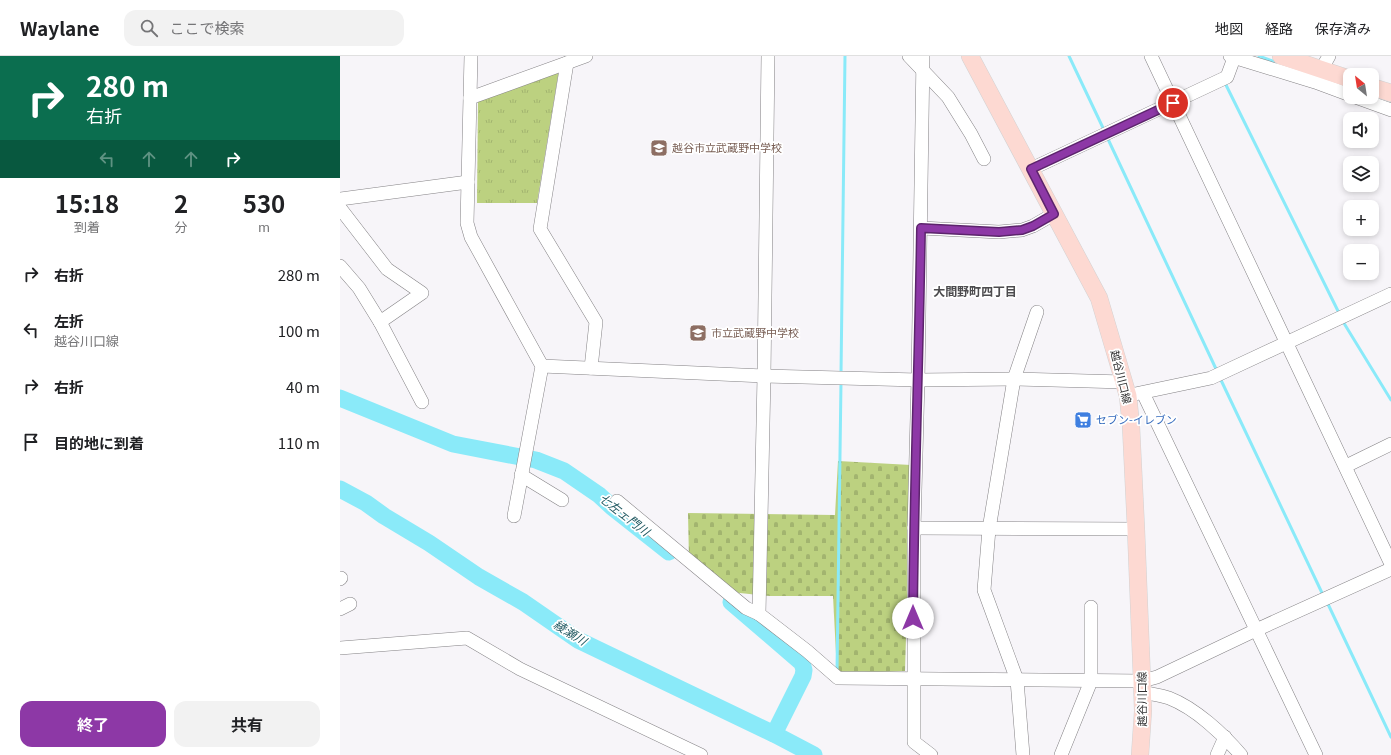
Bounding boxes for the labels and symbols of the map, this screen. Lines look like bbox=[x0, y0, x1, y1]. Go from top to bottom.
north arrow bbox=[1343, 68, 1379, 104]
pin bbox=[1156, 86, 1190, 120]
school or university icon: 越谷市立武蔵野中学校 bbox=[649, 138, 669, 158]
place label: 越谷市立武蔵野中学校 bbox=[672, 139, 782, 155]
district label: 大間野町四丁目 bbox=[933, 282, 1017, 299]
school or university icon: 市立武蔵野中学校 bbox=[688, 323, 708, 343]
place label: 市立武蔵野中学校 bbox=[711, 324, 799, 340]
street label: 越谷川口線 bbox=[1108, 348, 1136, 405]
supermarket icon: セブン-イレブン bbox=[1073, 410, 1093, 430]
place label: セブン-イレブン bbox=[1096, 411, 1177, 427]
water label: 七左ェ門川 bbox=[596, 489, 655, 540]
position arrow bbox=[892, 597, 934, 639]
water label: 綾瀬川 bbox=[551, 615, 592, 650]
street label: 越谷川口線 bbox=[1133, 672, 1149, 727]

